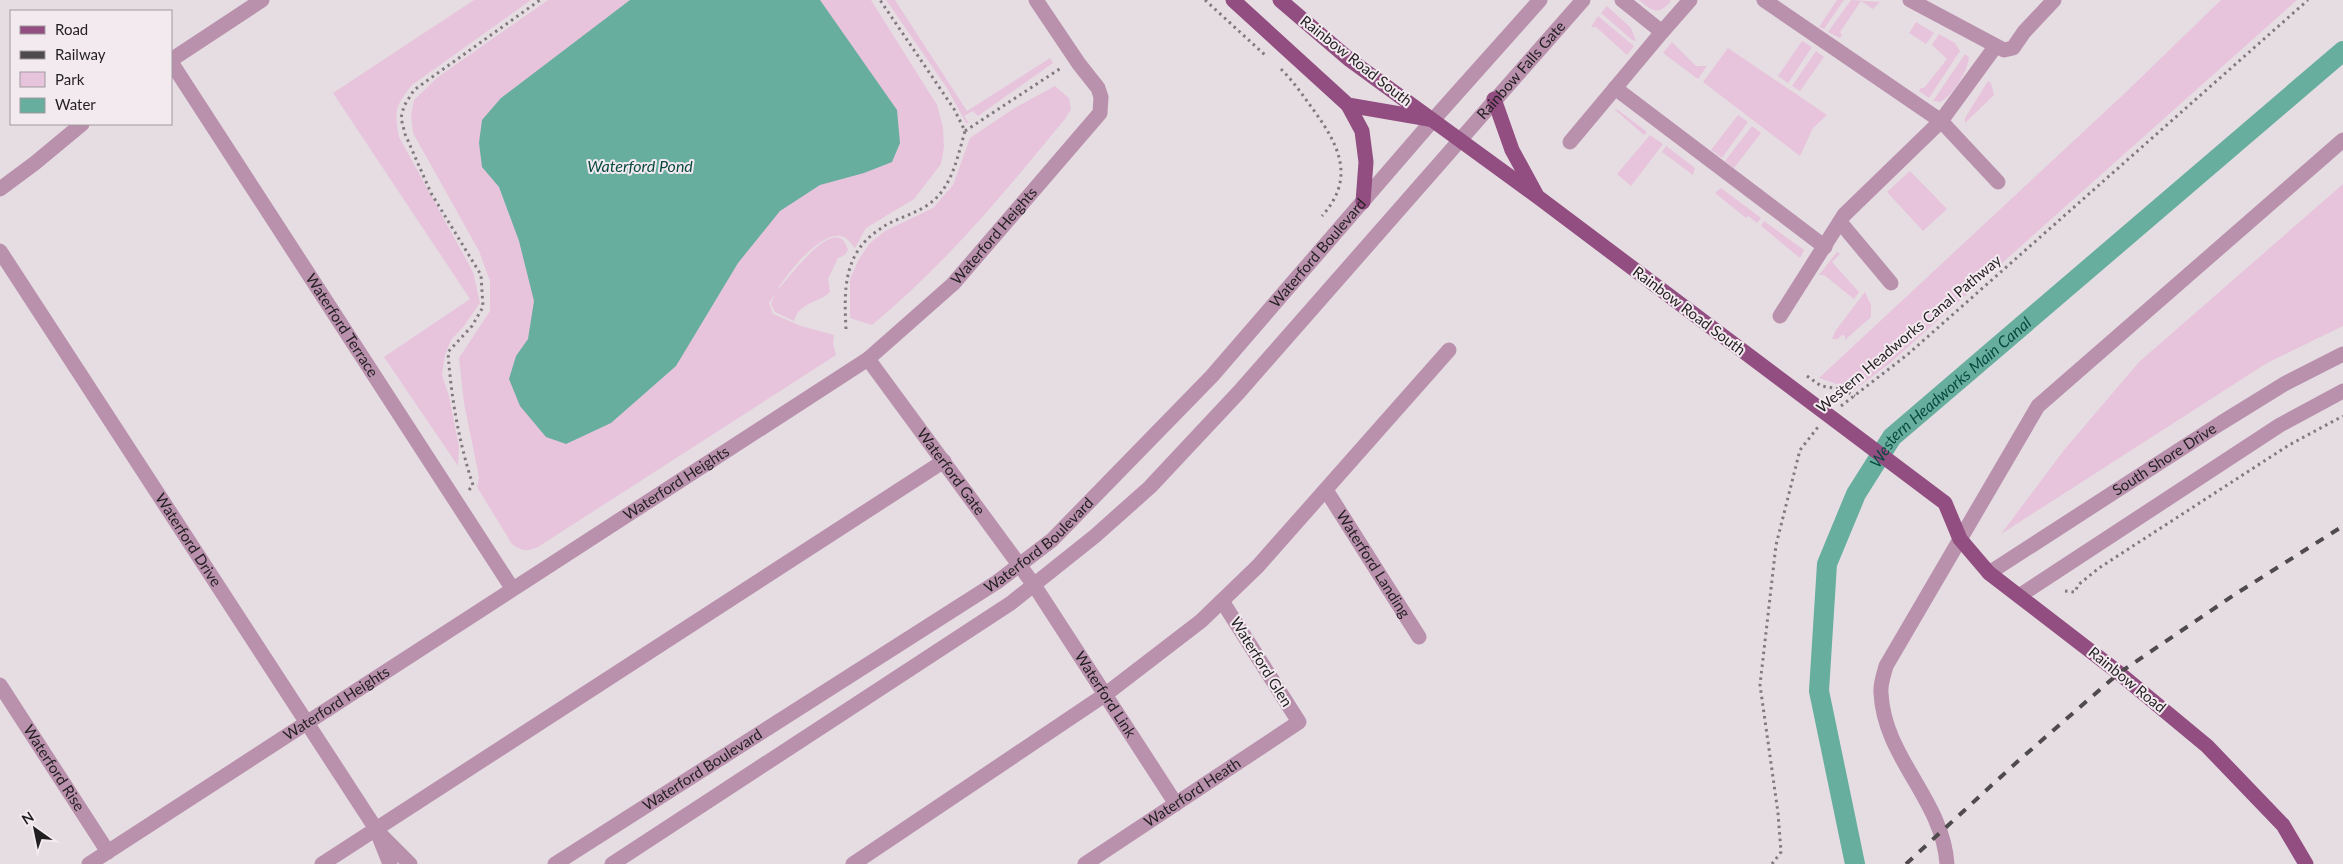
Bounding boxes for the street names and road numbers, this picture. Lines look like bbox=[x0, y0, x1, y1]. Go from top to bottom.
street label: Rainbow Road South bbox=[1297, 11, 1416, 109]
street label: Rainbow Falls Gate bbox=[1473, 17, 1568, 123]
street label: Waterford Heights bbox=[947, 183, 1040, 288]
street label: Waterford Boulevard bbox=[1265, 194, 1369, 311]
street label: Western Headworks Canal Pathway bbox=[1812, 250, 2005, 416]
street label: Rainbow Road South bbox=[1630, 262, 1750, 359]
street label: Waterford Terrace bbox=[303, 270, 383, 380]
street label: South Shore Drive bbox=[2109, 418, 2219, 499]
street label: Waterford Gate bbox=[914, 424, 990, 518]
street label: Waterford Heights bbox=[620, 442, 732, 523]
street label: Waterford Drive bbox=[152, 490, 226, 590]
street label: Waterford Boulevard bbox=[980, 493, 1097, 596]
street label: Waterford Landing bbox=[1333, 507, 1415, 621]
street label: Waterford Glen bbox=[1227, 613, 1297, 710]
street label: Rainbow Road bbox=[2085, 643, 2170, 716]
street label: Waterford Link bbox=[1071, 648, 1141, 741]
street label: Waterford Heights bbox=[280, 662, 392, 744]
street label: Waterford Rise bbox=[20, 721, 89, 814]
street label: Waterford Boulevard bbox=[639, 724, 765, 814]
street label: Waterford Heath bbox=[1140, 753, 1244, 830]

